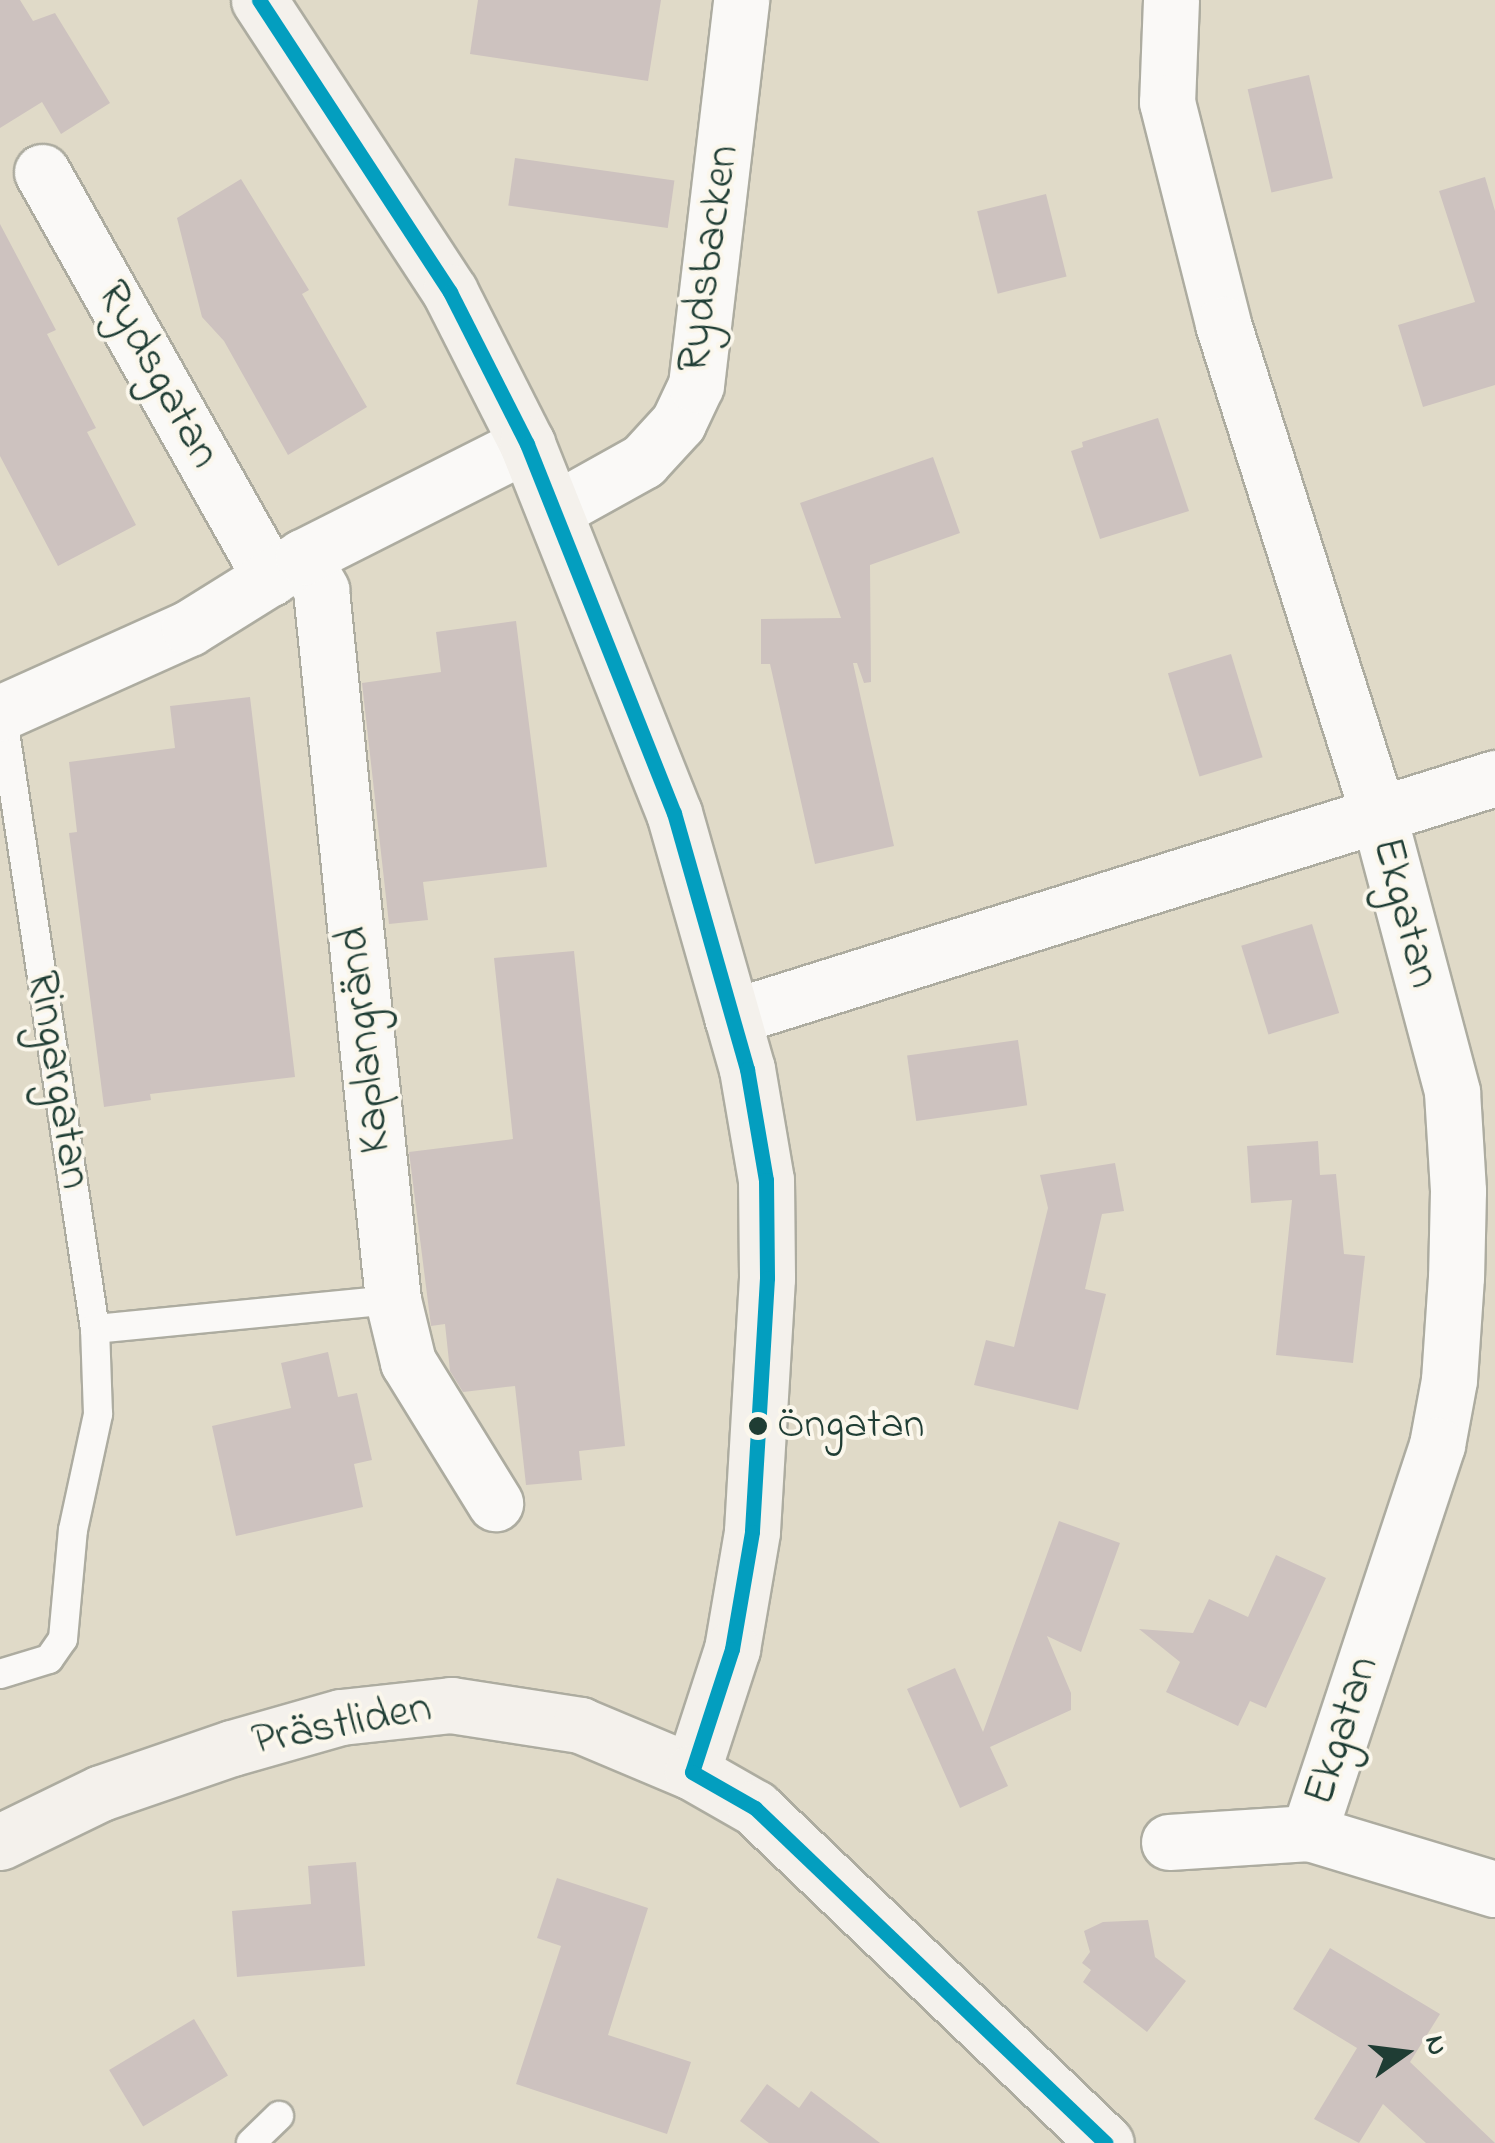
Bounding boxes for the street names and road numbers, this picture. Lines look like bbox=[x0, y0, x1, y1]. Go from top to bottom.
street label: Rydsbacken bbox=[667, 142, 753, 376]
street label: Rydsgatan bbox=[84, 272, 230, 478]
street label: Ekgatan bbox=[1358, 832, 1450, 994]
street label: Kaplangränd bbox=[327, 924, 405, 1156]
street label: Ringargatan bbox=[13, 967, 101, 1193]
street label: Ekgatan bbox=[1294, 1650, 1392, 1812]
street label: Prästliden bbox=[248, 1682, 436, 1770]

